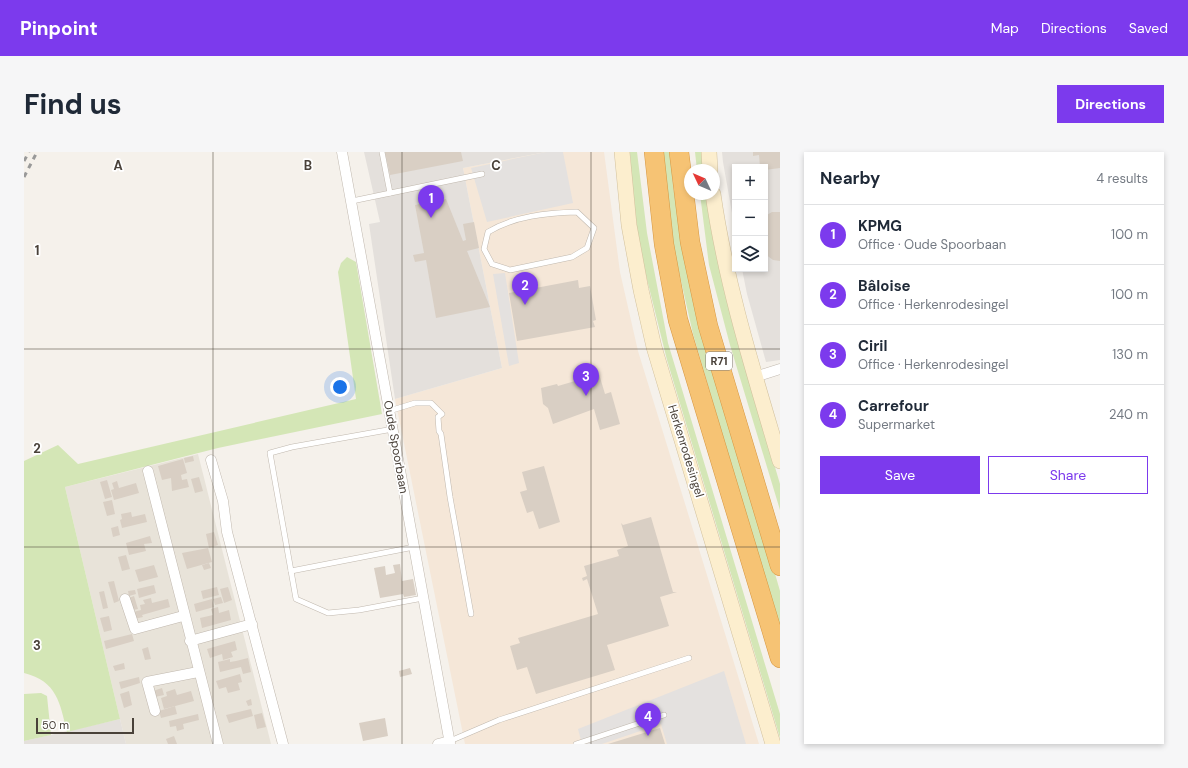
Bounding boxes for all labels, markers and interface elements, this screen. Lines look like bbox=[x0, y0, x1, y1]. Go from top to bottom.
text: Pinpoint bbox=[20, 16, 98, 41]
text: Map bbox=[991, 19, 1019, 37]
text: Directions bbox=[1041, 19, 1107, 37]
text: Saved bbox=[1129, 19, 1168, 37]
button: Directions bbox=[1057, 85, 1164, 123]
text: Find us bbox=[24, 86, 122, 123]
text: A bbox=[113, 157, 123, 174]
text: B bbox=[304, 157, 312, 174]
text: C bbox=[491, 157, 501, 174]
north arrow bbox=[684, 164, 720, 200]
map controls bbox=[732, 164, 768, 272]
button: + bbox=[732, 164, 768, 200]
text: Nearby bbox=[820, 167, 880, 189]
text: 4 results bbox=[1096, 170, 1148, 187]
pin: 1 bbox=[418, 185, 444, 218]
button: − bbox=[732, 200, 768, 236]
text: KPMG bbox=[858, 216, 902, 236]
text: 1 bbox=[831, 226, 835, 243]
text: 100 m bbox=[1111, 226, 1148, 243]
button: layers bbox=[732, 236, 768, 272]
text: Office · Oude Spoorbaan bbox=[858, 236, 1006, 253]
text: 1 bbox=[35, 242, 39, 259]
pin: 2 bbox=[512, 272, 538, 305]
text: Bâloise bbox=[858, 276, 911, 296]
text: 2 bbox=[829, 286, 837, 303]
text: 100 m bbox=[1111, 286, 1148, 303]
text: Office · Herkenrodesingel bbox=[858, 296, 1008, 313]
text: Ciril bbox=[858, 336, 887, 356]
text: 3 bbox=[829, 346, 837, 363]
text: 130 m bbox=[1112, 346, 1148, 363]
road number: R71 bbox=[706, 352, 732, 370]
text: Office · Herkenrodesingel bbox=[858, 356, 1008, 373]
pin: 3 bbox=[573, 363, 599, 396]
your location bbox=[330, 377, 350, 397]
text: Carrefour bbox=[858, 396, 929, 416]
street label: Oude Spoorbaan bbox=[380, 399, 412, 495]
street label: Herkenrodesingel bbox=[664, 403, 708, 499]
text: 4 bbox=[829, 406, 837, 423]
text: 240 m bbox=[1109, 406, 1148, 423]
text: Supermarket bbox=[858, 416, 935, 433]
text: 2 bbox=[33, 440, 41, 457]
button: Save bbox=[820, 456, 980, 494]
button: Share bbox=[988, 456, 1148, 494]
text: 3 bbox=[33, 637, 41, 654]
pin: 4 bbox=[635, 703, 661, 736]
scale bar bbox=[36, 716, 134, 735]
text: 50 m bbox=[42, 718, 69, 732]

